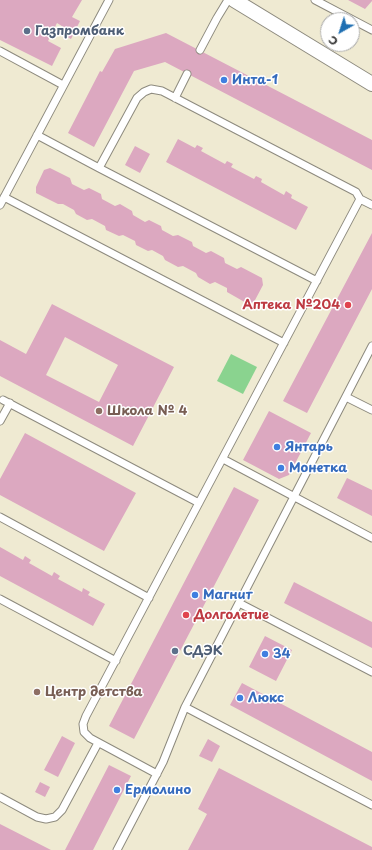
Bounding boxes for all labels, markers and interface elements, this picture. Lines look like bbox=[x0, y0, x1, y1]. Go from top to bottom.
north arrow bbox=[320, 12, 360, 52]
place label: Газпромбанк bbox=[35, 23, 124, 39]
marker: Газпромбанк bbox=[22, 26, 32, 36]
text: С bbox=[324, 32, 341, 50]
place label: Инта-1 bbox=[232, 72, 278, 88]
marker: Инта-1 bbox=[219, 75, 229, 85]
place label: Аптека №204 bbox=[243, 297, 340, 313]
marker: Аптека №204 bbox=[343, 300, 353, 310]
place label: Школа № 4 bbox=[107, 403, 187, 419]
marker: Школа № 4 bbox=[94, 406, 104, 416]
place label: Янтарь bbox=[285, 439, 333, 455]
marker: Янтарь bbox=[272, 442, 282, 452]
place label: Монетка bbox=[289, 460, 347, 476]
marker: Монетка bbox=[276, 463, 286, 473]
place label: Магнит bbox=[203, 587, 252, 603]
marker: Магнит bbox=[190, 590, 200, 600]
place label: Долголетие bbox=[194, 607, 269, 623]
marker: Долголетие bbox=[181, 610, 191, 620]
place label: СДЭК bbox=[183, 643, 222, 659]
marker: СДЭК bbox=[170, 646, 180, 656]
place label: 34 bbox=[273, 646, 290, 662]
marker: 34 bbox=[260, 649, 270, 659]
place label: Центр детства bbox=[45, 684, 143, 700]
marker: Центр детства bbox=[32, 687, 42, 697]
place label: Люкс bbox=[248, 690, 284, 706]
marker: Люкс bbox=[235, 693, 245, 703]
place label: Ермолино bbox=[125, 782, 191, 798]
marker: Ермолино bbox=[112, 785, 122, 795]

